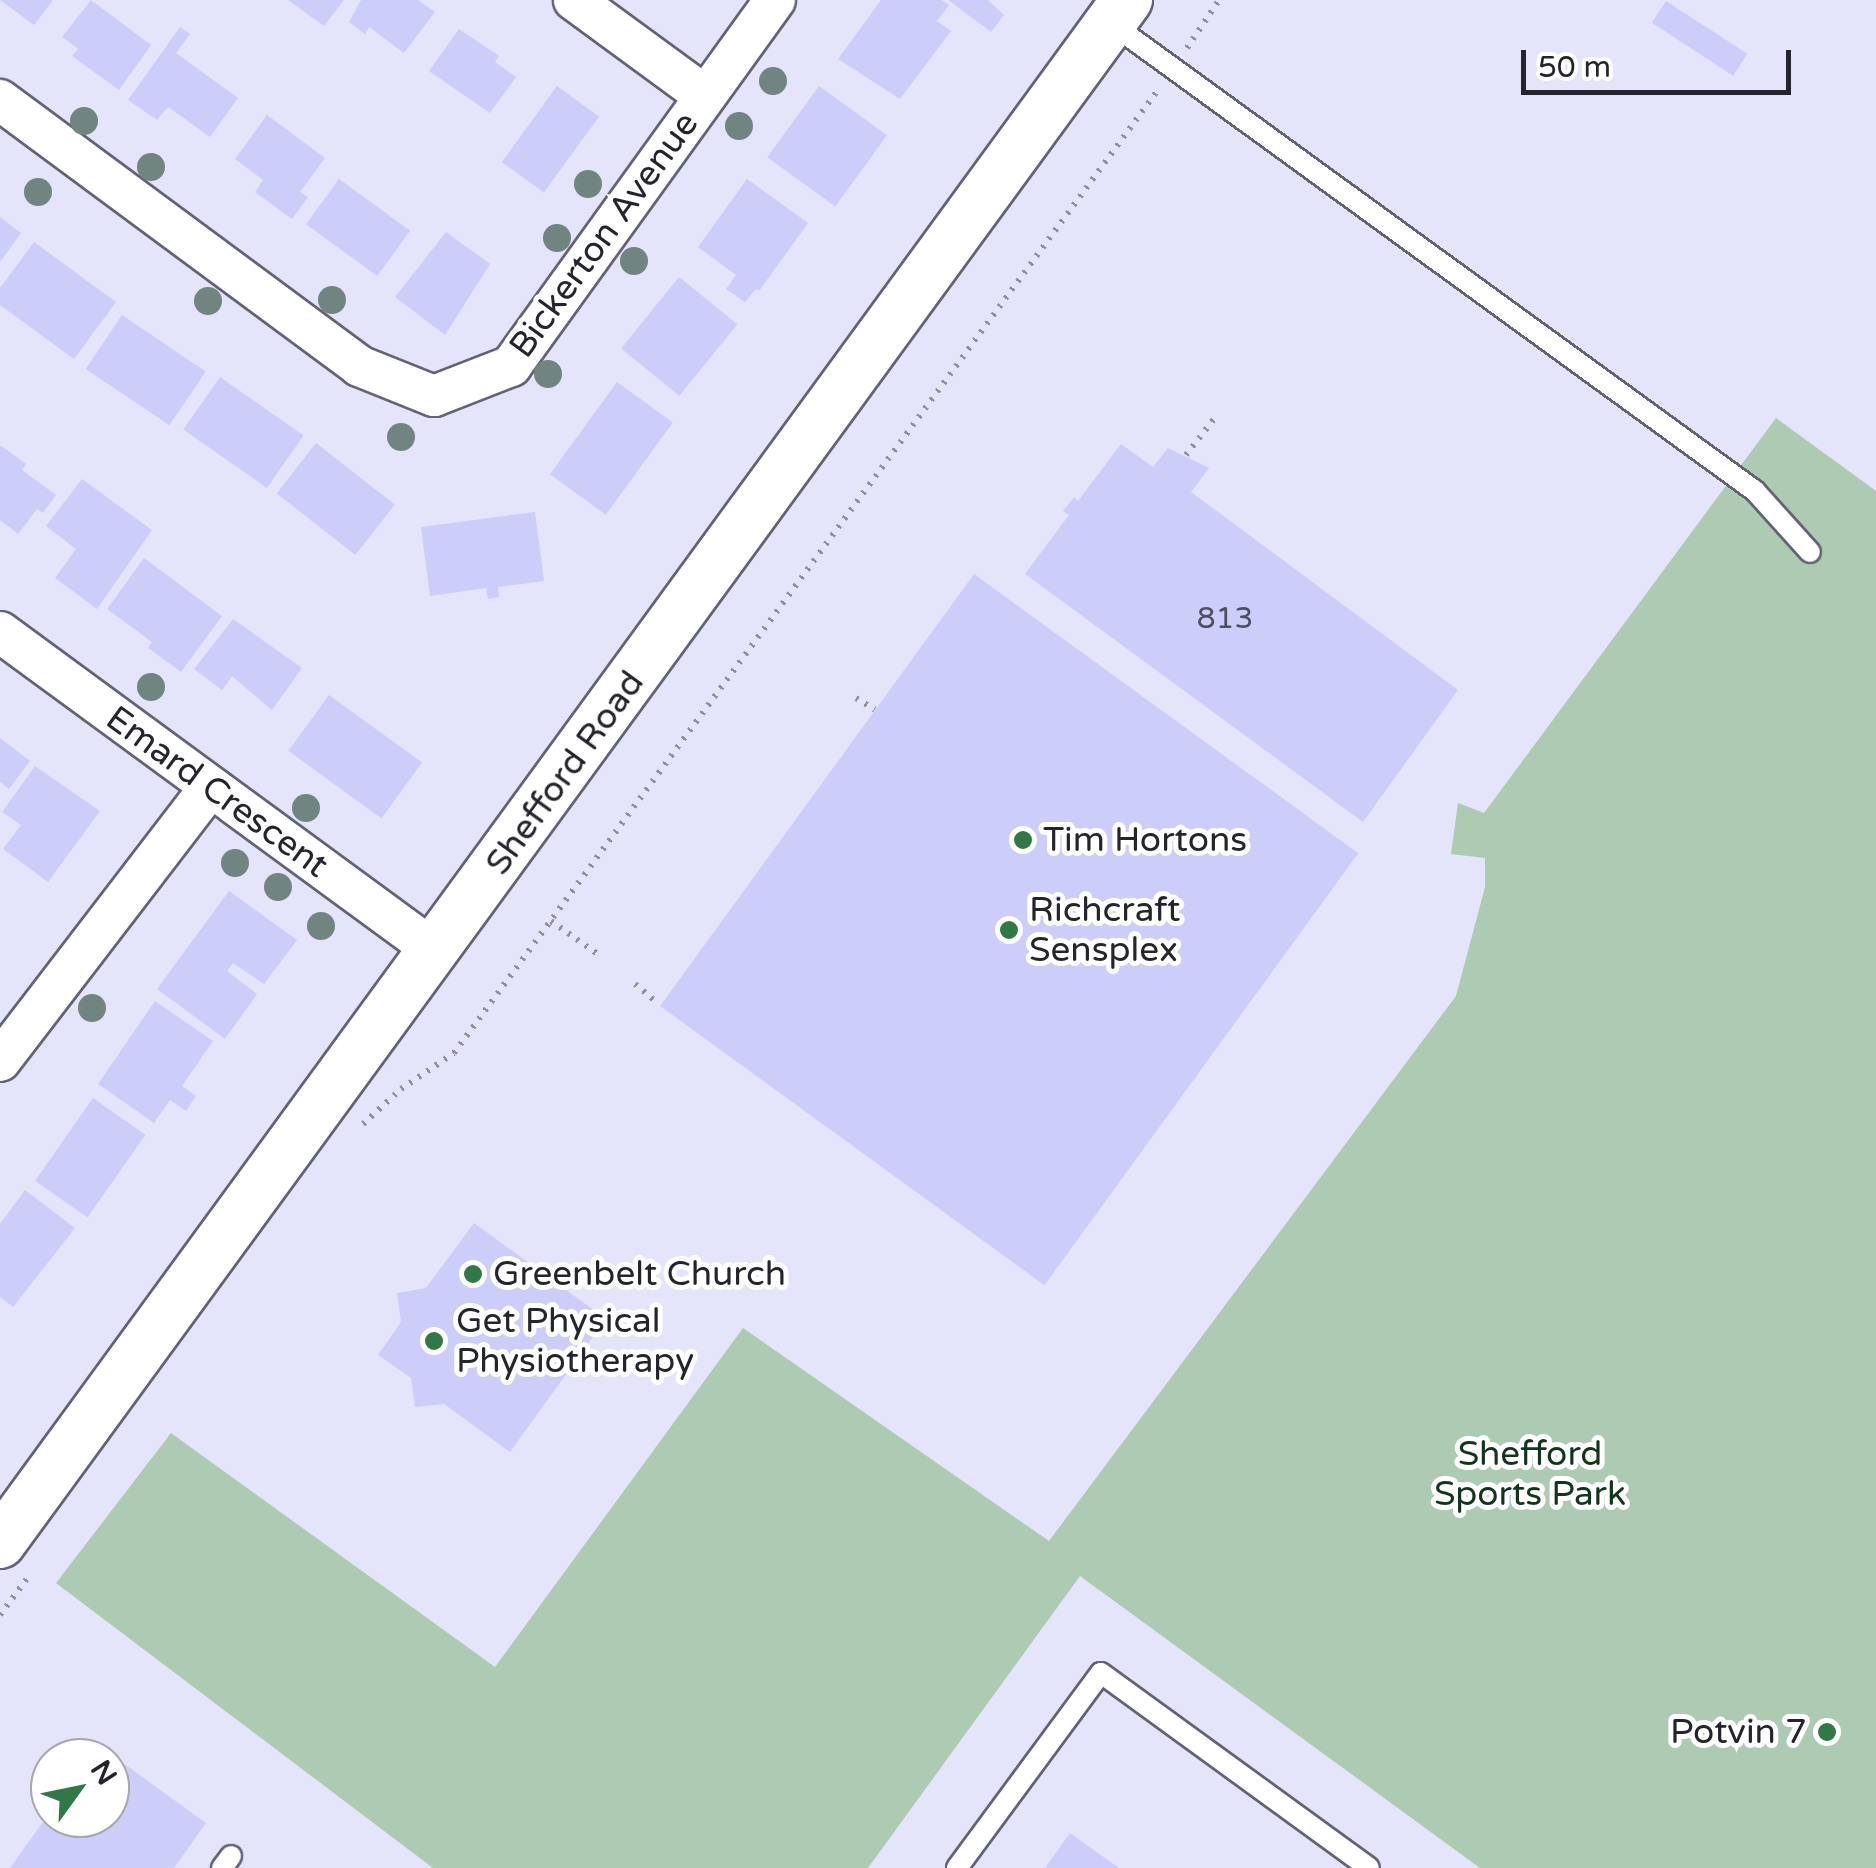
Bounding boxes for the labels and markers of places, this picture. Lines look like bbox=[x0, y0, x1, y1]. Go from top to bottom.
place label: Tim Hortons bbox=[1043, 819, 1247, 861]
marker: Tim Hortons bbox=[1012, 829, 1034, 851]
place label: Richcraft Sensplex bbox=[1029, 889, 1180, 971]
marker: Richcraft Sensplex bbox=[998, 919, 1020, 941]
place label: Greenbelt Church bbox=[493, 1253, 786, 1295]
marker: Greenbelt Church bbox=[462, 1263, 484, 1285]
place label: Get Physical Physiotherapy bbox=[456, 1300, 694, 1382]
marker: Get Physical Physiotherapy bbox=[421, 1328, 447, 1354]
place label: Potvin 7 bbox=[1670, 1711, 1807, 1753]
marker: Potvin 7 bbox=[1816, 1721, 1838, 1743]

